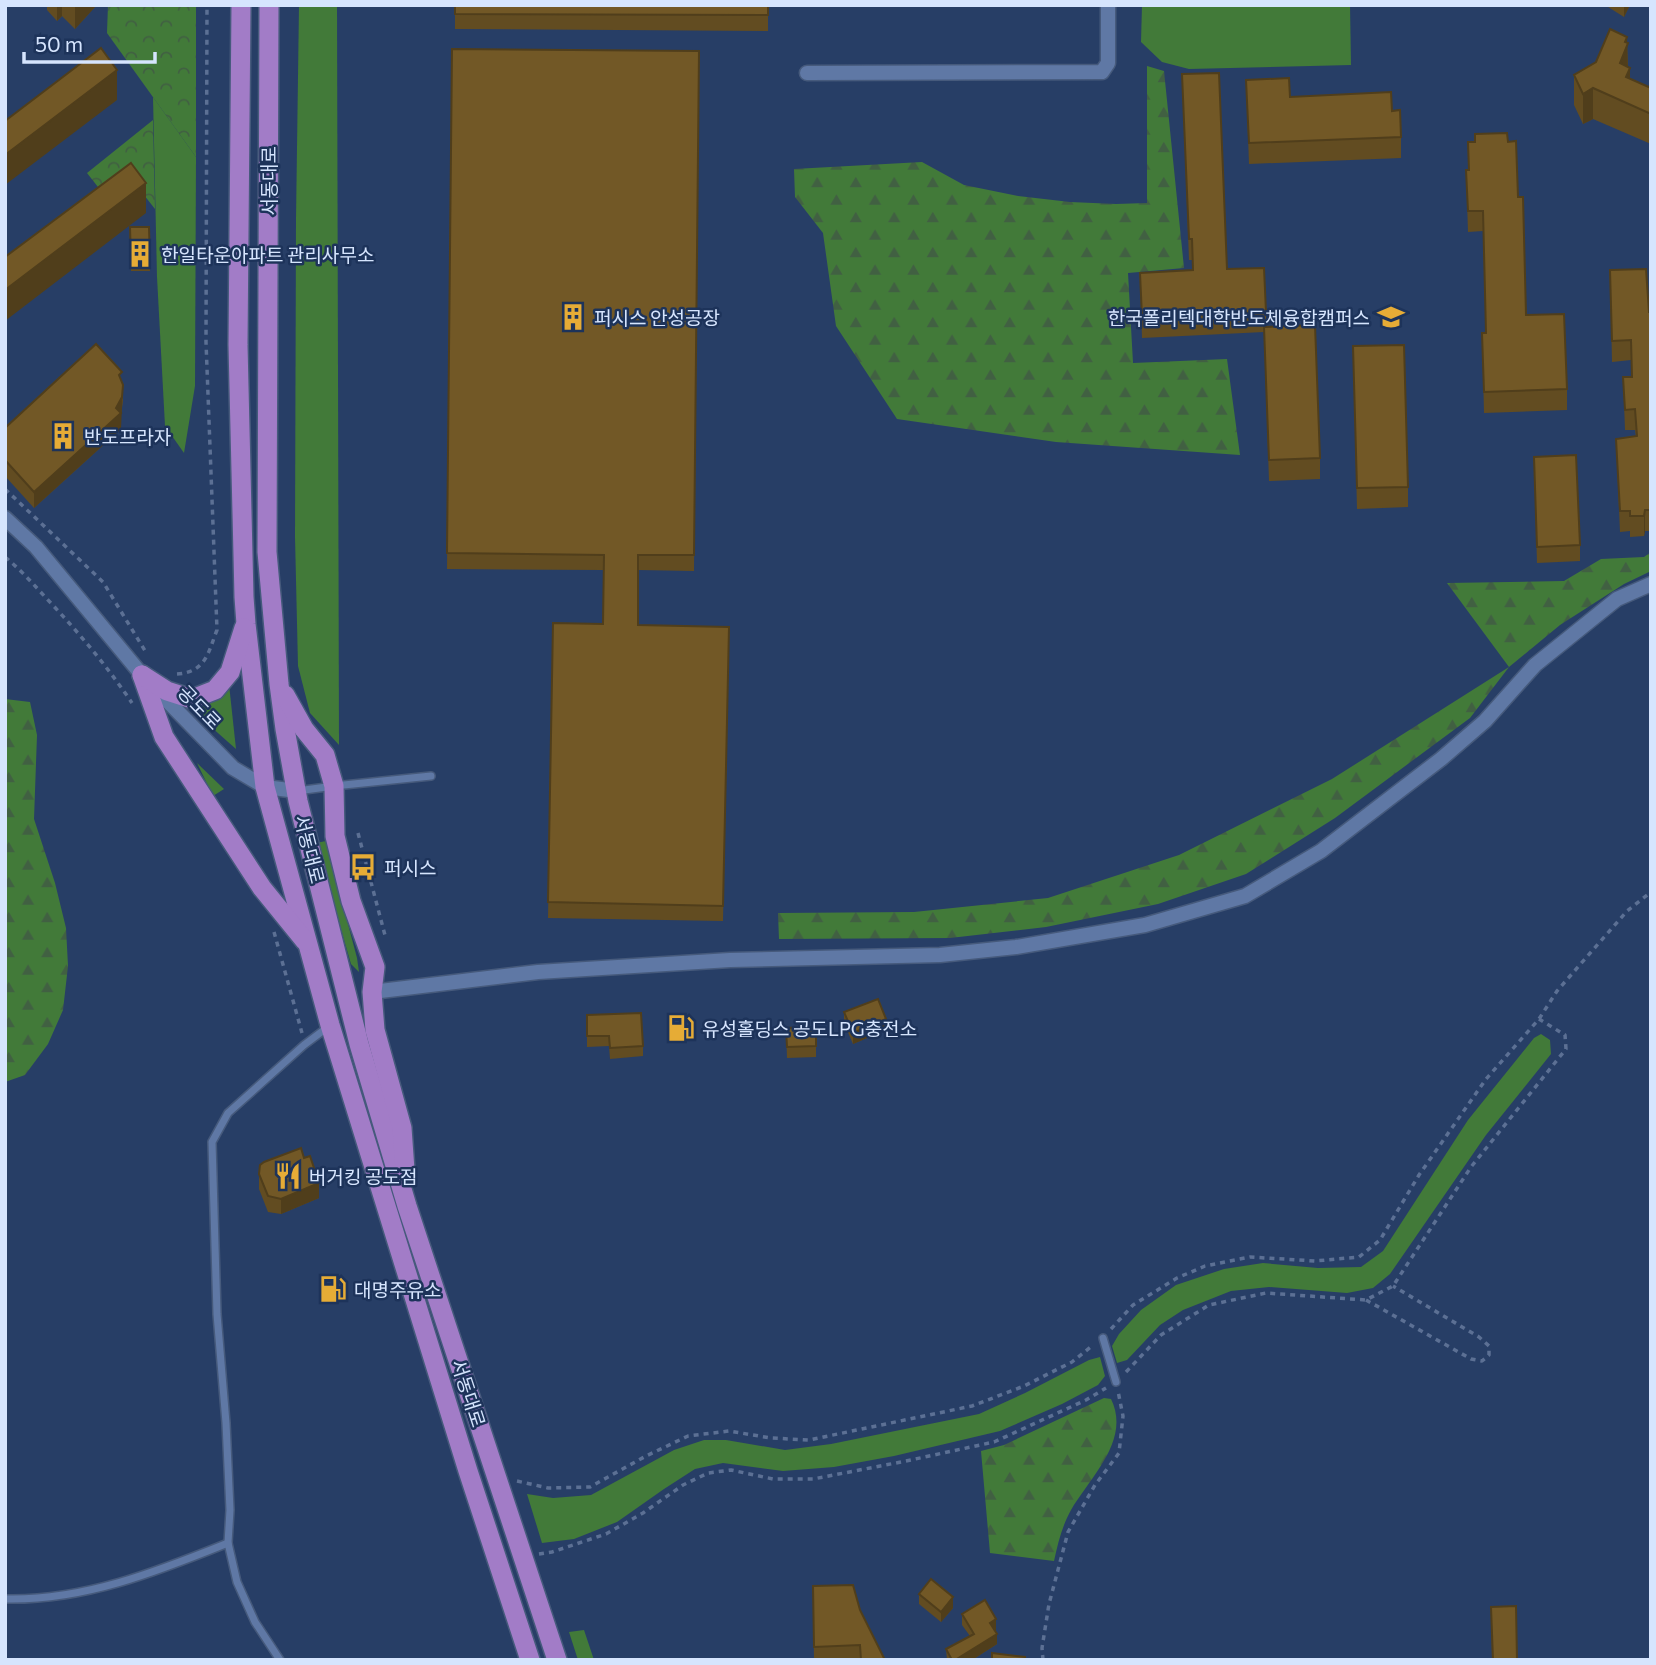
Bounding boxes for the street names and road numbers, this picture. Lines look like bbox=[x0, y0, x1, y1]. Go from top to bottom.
street label: 서동대로 bbox=[257, 146, 280, 216]
street label: 공도로 bbox=[174, 680, 226, 734]
street label: 서동대로 bbox=[290, 812, 330, 886]
street label: 서동대로 bbox=[447, 1356, 491, 1430]

